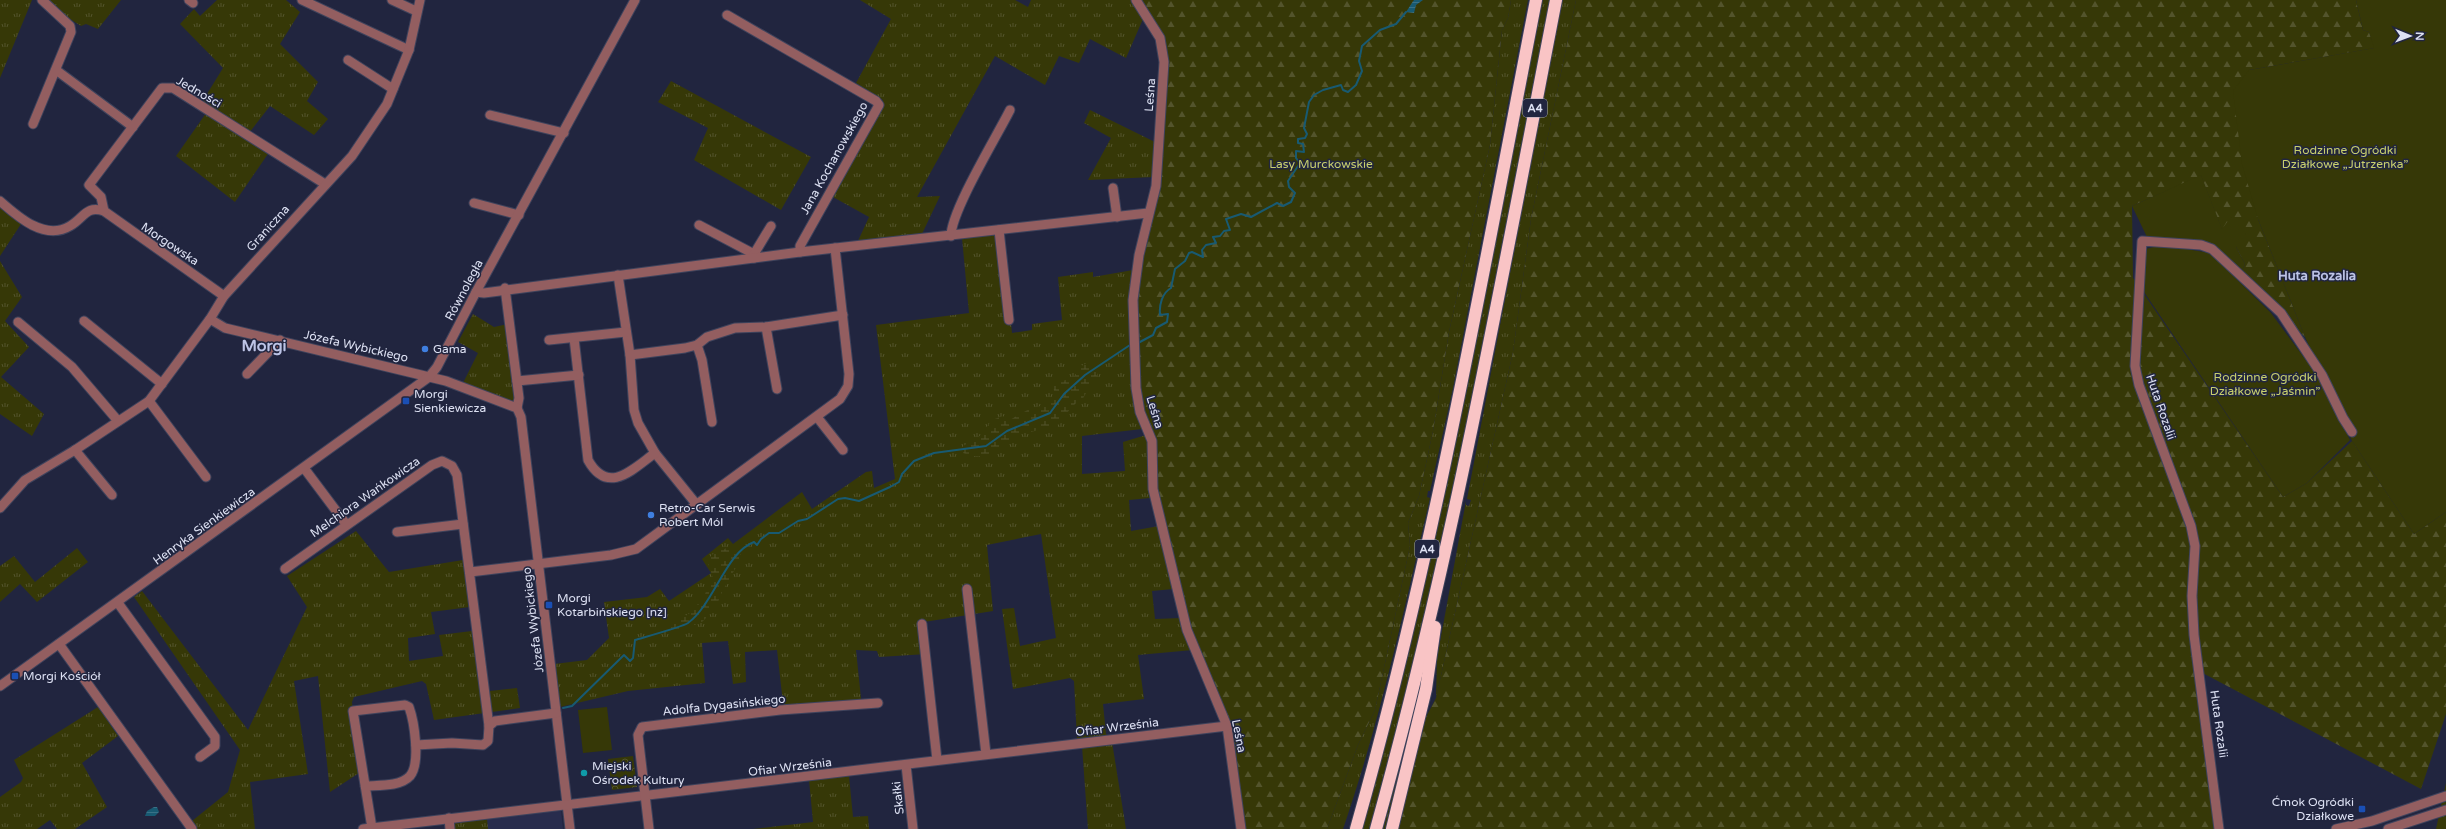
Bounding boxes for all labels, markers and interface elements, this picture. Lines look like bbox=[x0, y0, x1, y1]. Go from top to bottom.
north arrow bbox=[2390, 16, 2430, 56]
text: N bbox=[2413, 32, 2426, 41]
street label: Jedności bbox=[174, 74, 224, 110]
street label: Leśna bbox=[1142, 78, 1158, 112]
street label: Jana Kochanowskiego bbox=[797, 99, 871, 217]
road number: A4 bbox=[1523, 99, 1547, 117]
park label: Rodzinne Ogródki Działkowe „Jutrzenka” bbox=[2282, 143, 2408, 171]
park label: Lasy Murckowskie bbox=[1269, 157, 1373, 171]
street label: Graniczna bbox=[244, 202, 292, 254]
street label: Morgowska bbox=[139, 220, 201, 268]
street label: Równoległa bbox=[442, 257, 486, 323]
district label: Huta Rozalia bbox=[2278, 268, 2356, 284]
street label: Józefa Wybickiego bbox=[303, 327, 409, 365]
district label: Morgi bbox=[242, 336, 286, 356]
place label: Gama bbox=[433, 342, 467, 356]
marker: Gama bbox=[420, 344, 430, 354]
park label: Rodzinne Ogródki Działkowe „Jaśmin” bbox=[2210, 370, 2320, 398]
street label: Huta Rozalii bbox=[2143, 372, 2179, 442]
place label: Morgi Sienkiewicza bbox=[414, 387, 486, 415]
street label: Leśna bbox=[1143, 394, 1167, 430]
marker: Morgi Sienkiewicza bbox=[401, 396, 411, 406]
street label: Melchiora Wańkowicza bbox=[307, 454, 423, 540]
street label: Henryka Sienkiewicza bbox=[150, 484, 258, 568]
place label: Retro-Car Serwis Robert Mól bbox=[659, 501, 756, 529]
marker: Retro-Car Serwis Robert Mól bbox=[646, 510, 656, 520]
road number: A4 bbox=[1415, 540, 1439, 558]
street label: Józefa Wybickiego bbox=[520, 566, 546, 674]
place label: Morgi Kotarbińskiego [nż] bbox=[557, 591, 667, 619]
marker: Morgi Kotarbińskiego [nż] bbox=[544, 600, 554, 610]
place label: Morgi Kościół bbox=[23, 669, 102, 683]
marker: Morgi Kościół bbox=[10, 671, 20, 681]
street label: Huta Rozalii bbox=[2207, 689, 2231, 759]
street label: Adolfa Dygasińskiego bbox=[662, 692, 786, 718]
street label: Ofiar Września bbox=[1074, 715, 1160, 739]
street label: Leśna bbox=[1229, 718, 1249, 754]
street label: Ofiar Września bbox=[747, 755, 833, 779]
place label: Miejski Ośrodek Kultury bbox=[592, 759, 685, 787]
marker: Miejski Ośrodek Kultury bbox=[579, 768, 589, 778]
street label: Skałki bbox=[889, 781, 907, 815]
place label: Ćmok Ogródki Działkowe bbox=[2272, 795, 2354, 823]
marker: Ćmok Ogródki Działkowe bbox=[2357, 804, 2367, 814]

